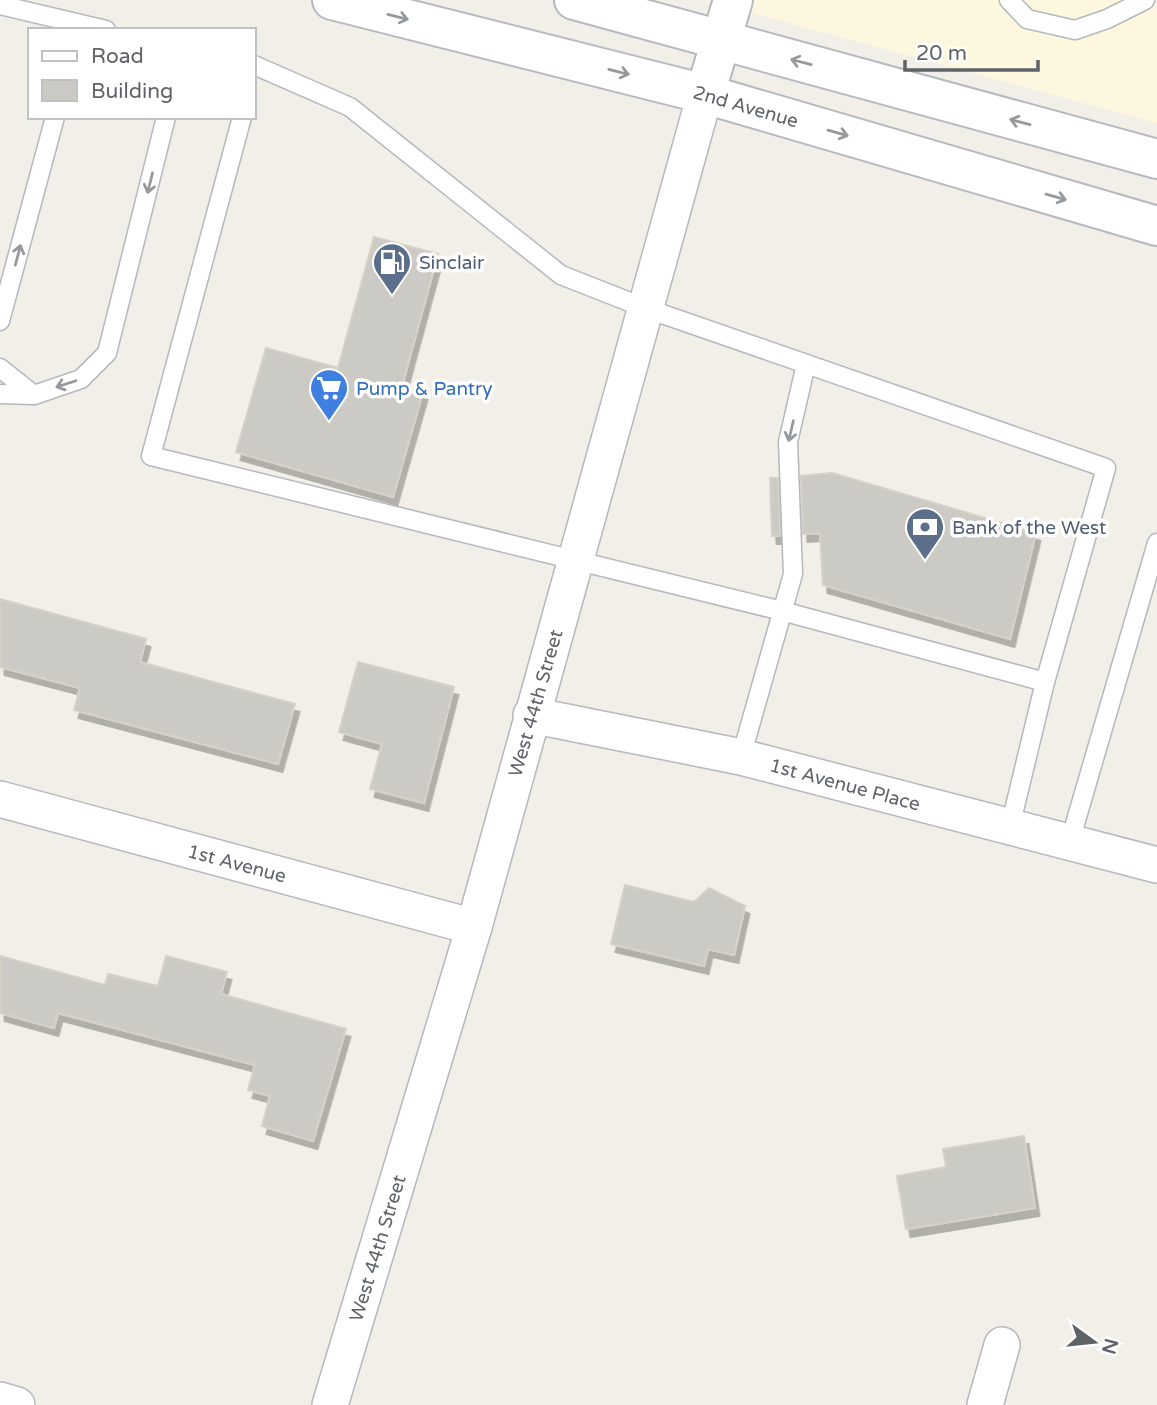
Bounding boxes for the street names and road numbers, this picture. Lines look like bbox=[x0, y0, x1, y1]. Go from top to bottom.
street label: 2nd Avenue bbox=[691, 81, 801, 132]
street label: West 44th Street bbox=[504, 627, 568, 780]
street label: 1st Avenue Place bbox=[767, 754, 922, 816]
street label: 1st Avenue bbox=[185, 840, 288, 888]
street label: West 44th Street bbox=[345, 1172, 411, 1324]

